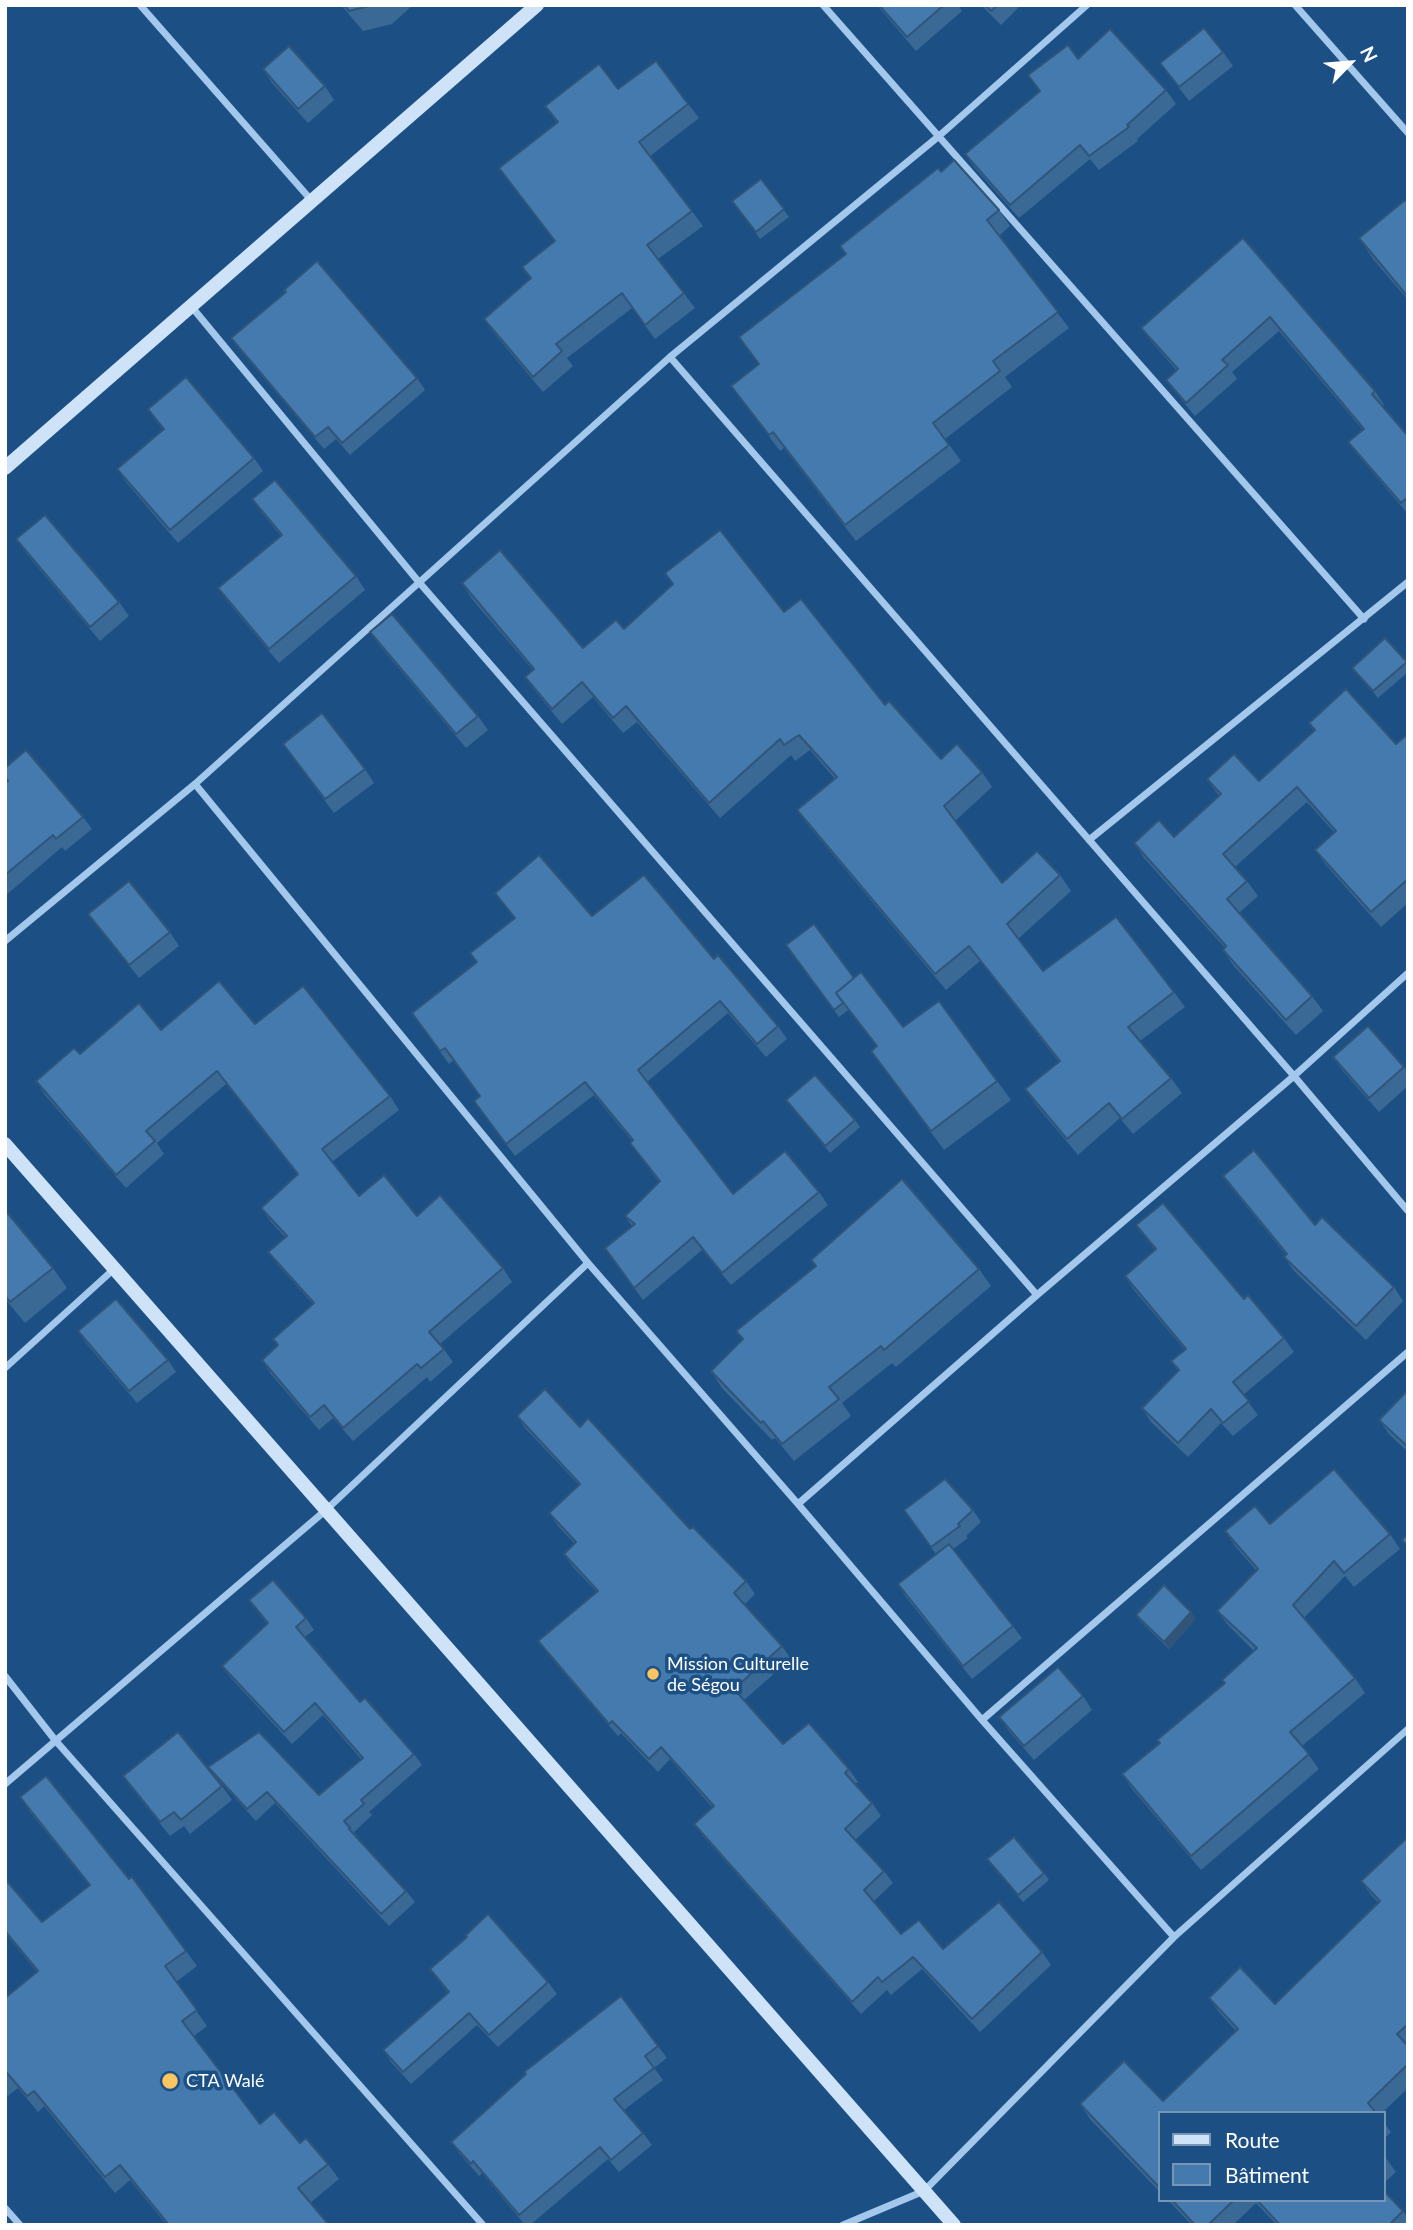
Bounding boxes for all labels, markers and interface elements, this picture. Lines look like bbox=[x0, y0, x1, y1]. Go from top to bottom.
north arrow bbox=[1315, 28, 1385, 98]
text: N bbox=[1356, 42, 1383, 65]
place label: Mission Culturelle de Ségou bbox=[667, 1653, 809, 1696]
marker: Mission Culturelle de Ségou bbox=[645, 1666, 661, 1682]
place label: CTA Walé bbox=[186, 2070, 265, 2092]
marker: CTA Walé bbox=[160, 2071, 180, 2091]
legend bbox=[1158, 2111, 1385, 2202]
text: Route bbox=[1225, 2127, 1280, 2152]
text: Bâtiment bbox=[1225, 2162, 1309, 2187]

